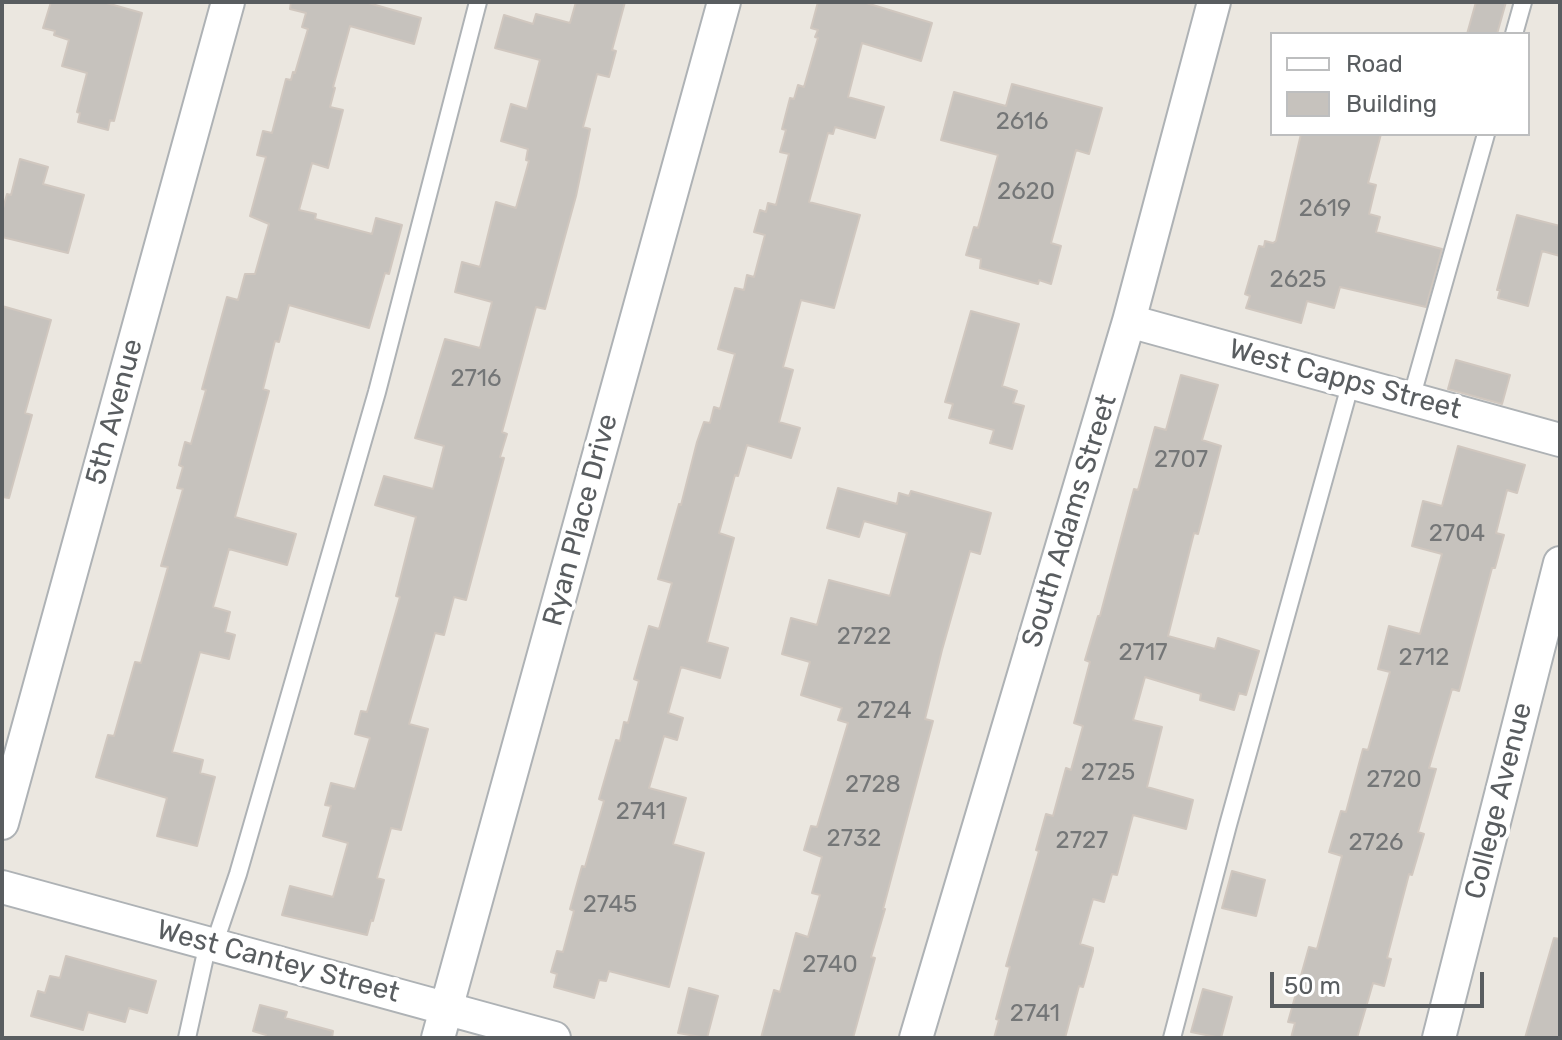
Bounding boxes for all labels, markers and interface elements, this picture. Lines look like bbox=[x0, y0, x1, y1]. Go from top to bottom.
legend bbox=[1270, 32, 1530, 136]
text: Road bbox=[1346, 50, 1403, 78]
text: Building bbox=[1346, 90, 1437, 118]
house number: 2616 bbox=[996, 108, 1048, 136]
house number: 2620 bbox=[997, 178, 1055, 206]
house number: 2619 bbox=[1299, 195, 1351, 223]
house number: 2625 bbox=[1270, 266, 1326, 294]
street label: West Capps Street bbox=[1225, 333, 1465, 427]
street label: 5th Avenue bbox=[79, 335, 151, 489]
house number: 2716 bbox=[450, 365, 502, 393]
street label: South Adams Street bbox=[1016, 390, 1124, 652]
street label: Ryan Place Drive bbox=[537, 410, 625, 630]
house number: 2707 bbox=[1154, 446, 1208, 474]
house number: 2704 bbox=[1429, 520, 1485, 548]
house number: 2722 bbox=[837, 623, 891, 651]
house number: 2717 bbox=[1119, 639, 1167, 667]
house number: 2712 bbox=[1399, 644, 1449, 672]
house number: 2724 bbox=[856, 697, 912, 725]
street label: College Avenue bbox=[1458, 699, 1540, 903]
house number: 2725 bbox=[1081, 759, 1135, 787]
house number: 2720 bbox=[1366, 766, 1422, 794]
house number: 2728 bbox=[845, 771, 901, 799]
house number: 2741 bbox=[616, 798, 666, 826]
house number: 2732 bbox=[827, 825, 881, 853]
house number: 2727 bbox=[1056, 827, 1108, 855]
house number: 2726 bbox=[1349, 829, 1403, 857]
house number: 2745 bbox=[583, 891, 637, 919]
street label: West Cantey Street bbox=[153, 913, 403, 1011]
house number: 2740 bbox=[802, 951, 858, 979]
scale bar bbox=[1274, 956, 1488, 1006]
text: 50 m bbox=[1284, 972, 1341, 1000]
house number: 2741 bbox=[1010, 1000, 1060, 1028]

